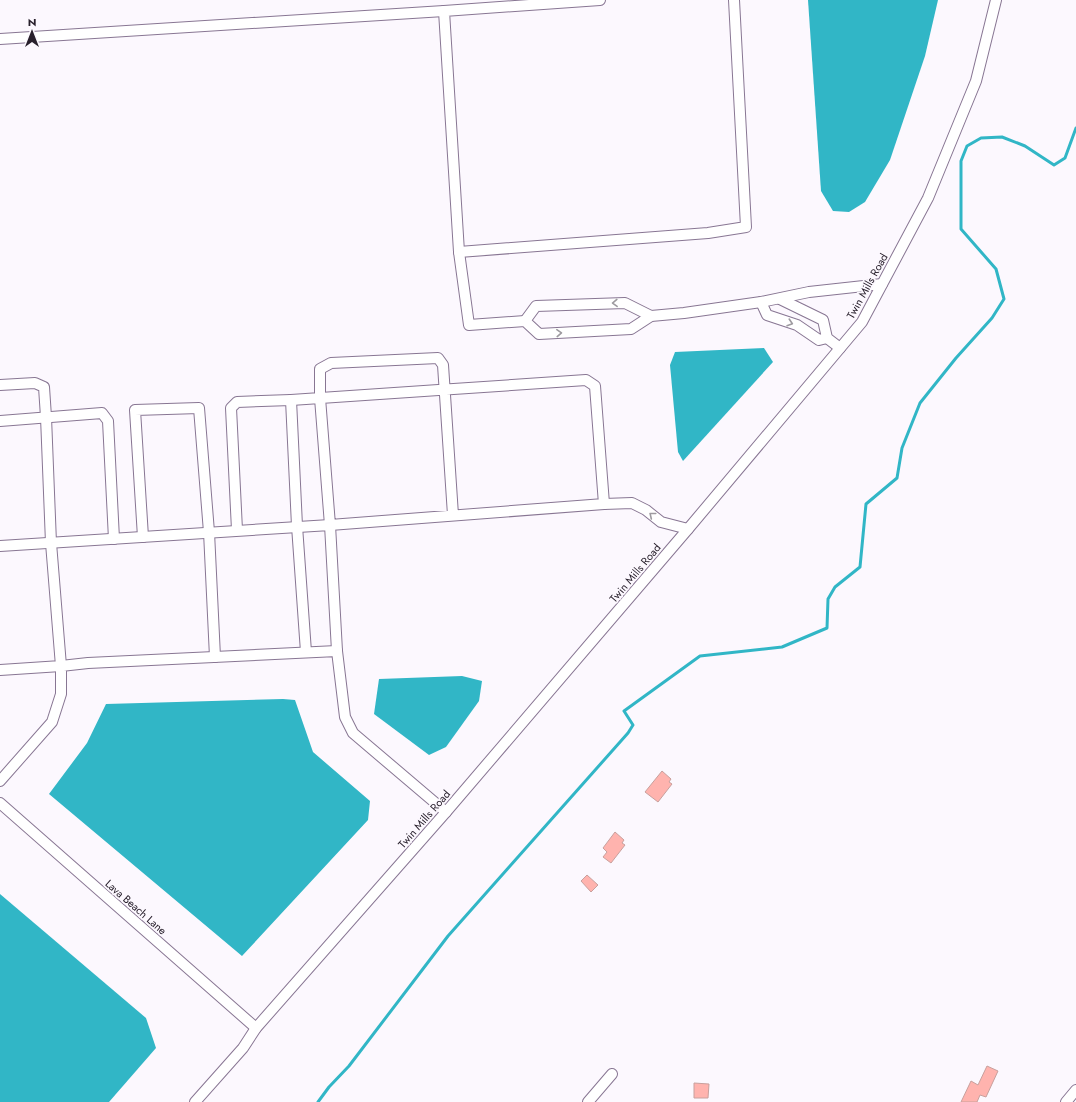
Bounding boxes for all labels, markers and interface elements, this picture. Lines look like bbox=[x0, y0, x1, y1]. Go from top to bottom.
north arrow bbox=[12, 12, 52, 52]
text: N bbox=[28, 14, 36, 30]
street label: Twin Mills Road bbox=[842, 250, 892, 322]
one-way arrow bbox=[612, 299, 618, 307]
one-way arrow bbox=[786, 318, 793, 327]
one-way arrow bbox=[556, 328, 562, 337]
one-way arrow bbox=[650, 513, 657, 520]
street label: Twin Mills Road bbox=[606, 540, 664, 606]
street label: Twin Mills Road bbox=[394, 786, 454, 852]
street label: Lava Beach Lane bbox=[102, 876, 170, 938]

